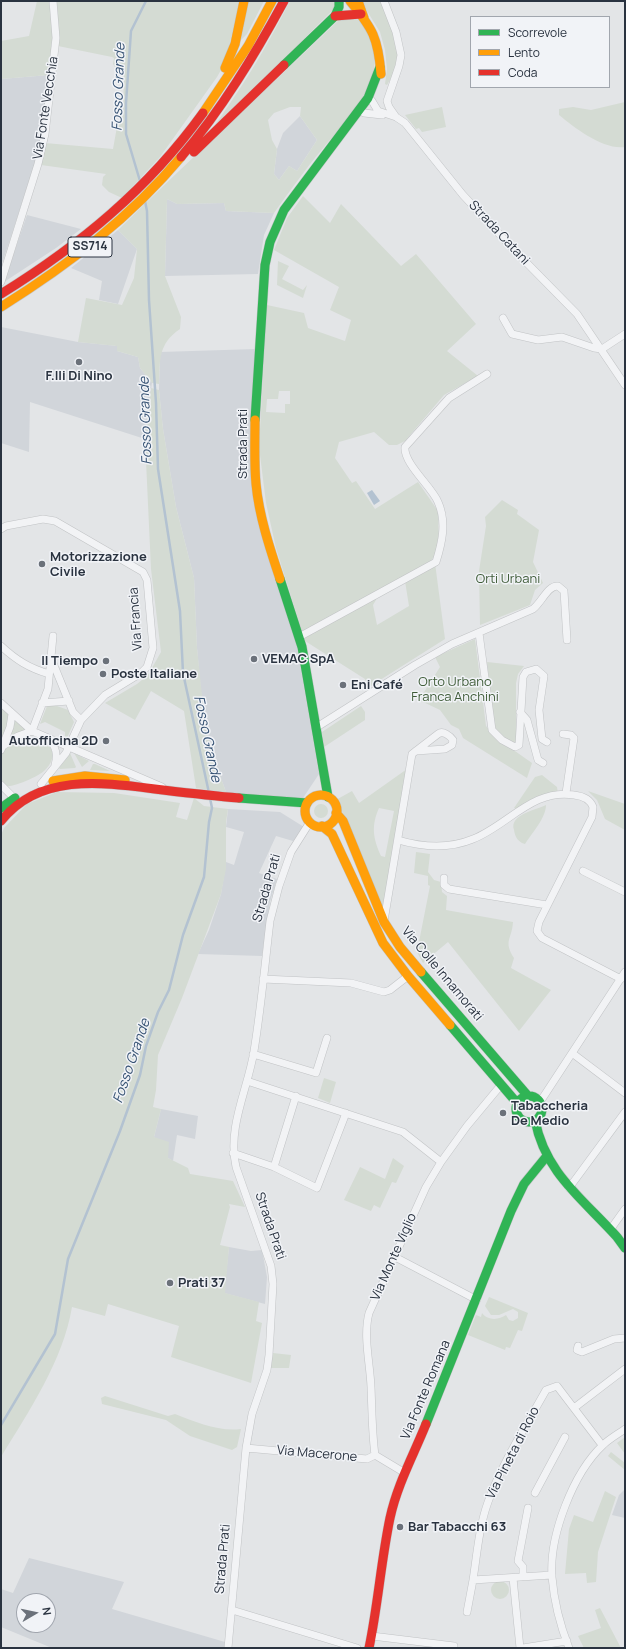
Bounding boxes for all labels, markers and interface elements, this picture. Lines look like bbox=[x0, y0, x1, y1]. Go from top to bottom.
legend bbox=[470, 16, 610, 88]
text: Scorrevole bbox=[508, 24, 567, 41]
water label: Fosso Grande bbox=[109, 43, 129, 131]
text: Lento bbox=[508, 44, 540, 61]
street label: Via Fonte Vecchia bbox=[30, 55, 62, 161]
text: Coda bbox=[508, 64, 537, 81]
street label: Strada Catani bbox=[465, 198, 533, 268]
road number: SS714 bbox=[68, 237, 112, 257]
marker: F.lli Di Nino bbox=[74, 357, 84, 367]
place label: F.lli Di Nino bbox=[45, 368, 113, 384]
water label: Fosso Grande bbox=[136, 377, 156, 465]
street label: Strada Prati bbox=[235, 409, 251, 479]
place label: Motorizzazione Civile bbox=[50, 549, 147, 580]
marker: Motorizzazione Civile bbox=[37, 559, 47, 569]
park label: Orti Urbani bbox=[476, 571, 540, 587]
street label: Via Francia bbox=[126, 587, 146, 651]
place label: VEMAC SpA bbox=[262, 651, 335, 667]
place label: Il Tiempo bbox=[41, 653, 98, 669]
marker: VEMAC SpA bbox=[249, 654, 259, 664]
marker: Il Tiempo bbox=[101, 656, 111, 666]
place label: Poste Italiane bbox=[111, 666, 197, 682]
marker: Poste Italiane bbox=[98, 669, 108, 679]
park label: Orto Urbano Franca Anchini bbox=[411, 674, 499, 705]
place label: Eni Café bbox=[351, 677, 403, 693]
marker: Eni Café bbox=[338, 680, 348, 690]
water label: Fosso Grande bbox=[190, 694, 224, 784]
place label: Autofficina 2D bbox=[9, 733, 98, 749]
marker: Autofficina 2D bbox=[101, 736, 111, 746]
street label: Strada Prati bbox=[250, 852, 284, 924]
street label: Via Colle Innamorati bbox=[398, 924, 486, 1024]
water label: Fosso Grande bbox=[110, 1017, 154, 1105]
place label: Tabaccheria De Medio bbox=[511, 1098, 588, 1129]
marker: Tabaccheria De Medio bbox=[498, 1108, 508, 1118]
street label: Strada Prati bbox=[251, 1190, 289, 1262]
street label: Via Monte Viglio bbox=[368, 1211, 420, 1303]
place label: Prati 37 bbox=[178, 1275, 225, 1291]
marker: Prati 37 bbox=[165, 1278, 175, 1288]
street label: Via Fonte Romana bbox=[398, 1338, 454, 1442]
street label: Via Pineta di Roio bbox=[483, 1404, 543, 1502]
street label: Via Macerone bbox=[276, 1443, 358, 1465]
place label: Bar Tabacchi 63 bbox=[408, 1519, 506, 1535]
marker: Bar Tabacchi 63 bbox=[395, 1522, 405, 1532]
street label: Strada Prati bbox=[212, 1523, 234, 1595]
north arrow bbox=[16, 1593, 56, 1633]
text: N bbox=[39, 1606, 55, 1616]

